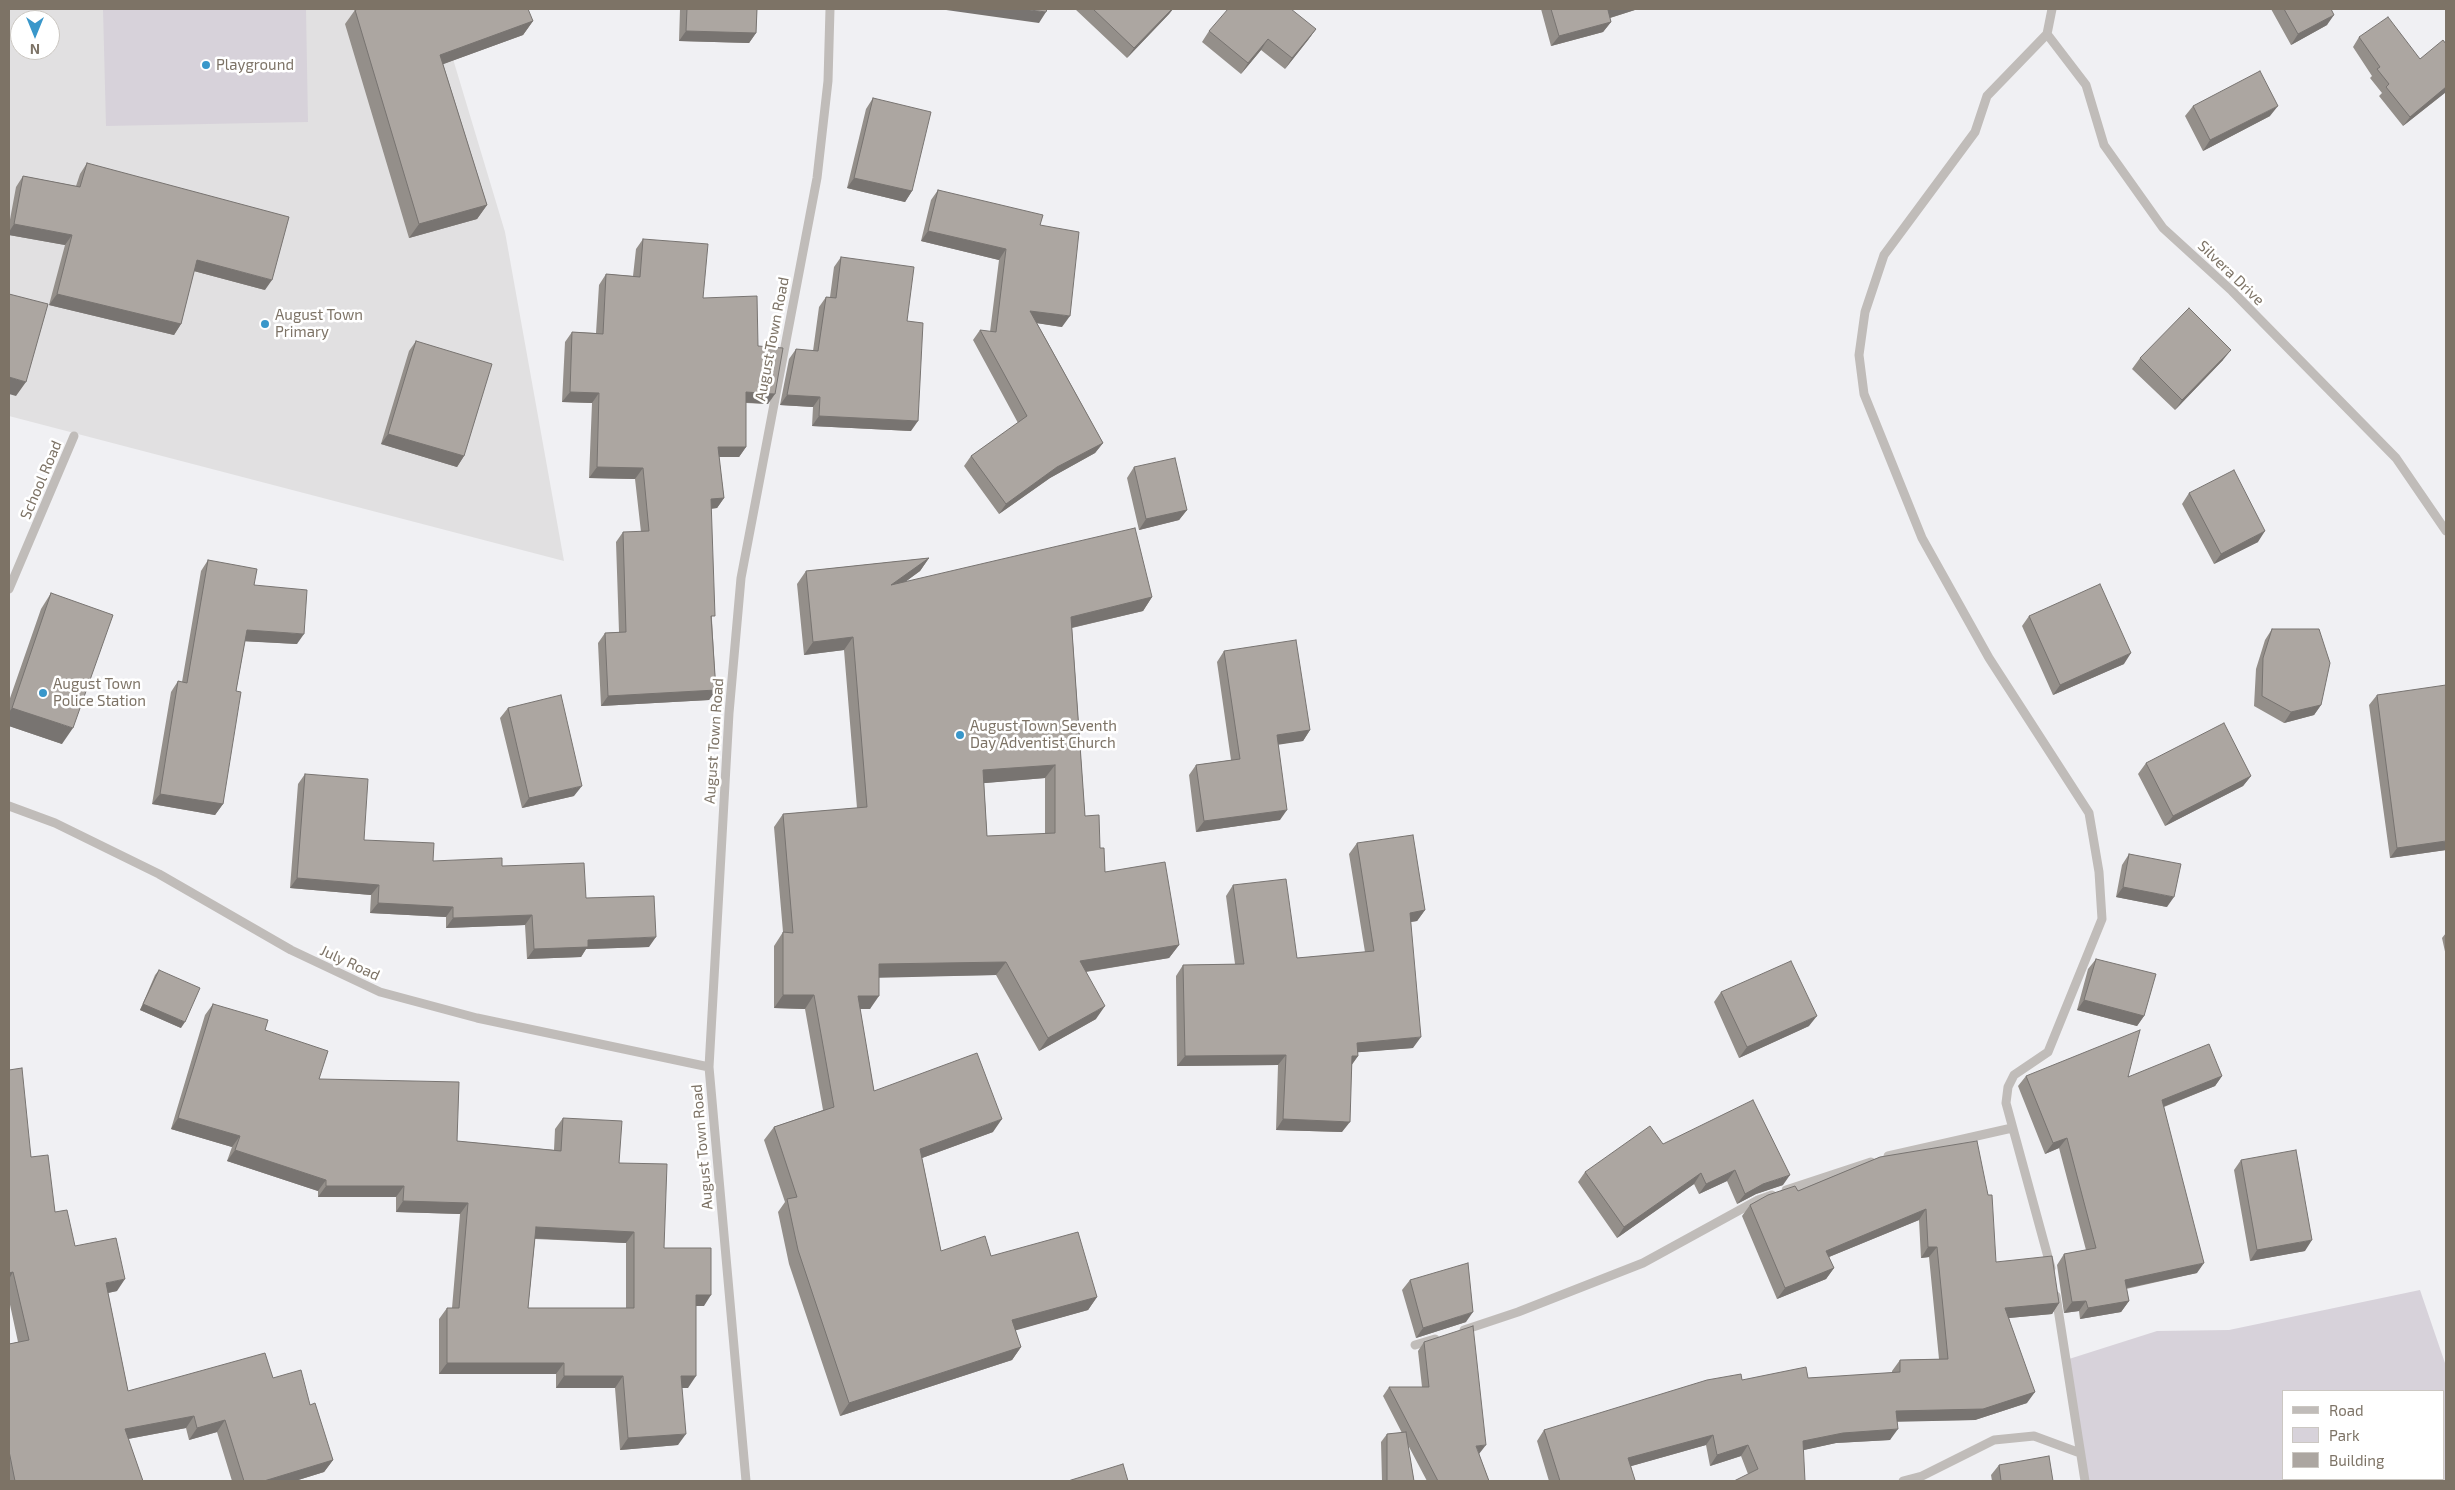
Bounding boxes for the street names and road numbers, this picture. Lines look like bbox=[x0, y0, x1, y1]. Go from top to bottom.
street label: Silvera Drive bbox=[2194, 237, 2268, 309]
street label: August Town Road bbox=[751, 275, 793, 403]
street label: School Road bbox=[16, 438, 66, 522]
street label: August Town Road bbox=[701, 678, 727, 804]
street label: July Road bbox=[317, 941, 383, 985]
street label: August Town Road bbox=[688, 1083, 716, 1211]

